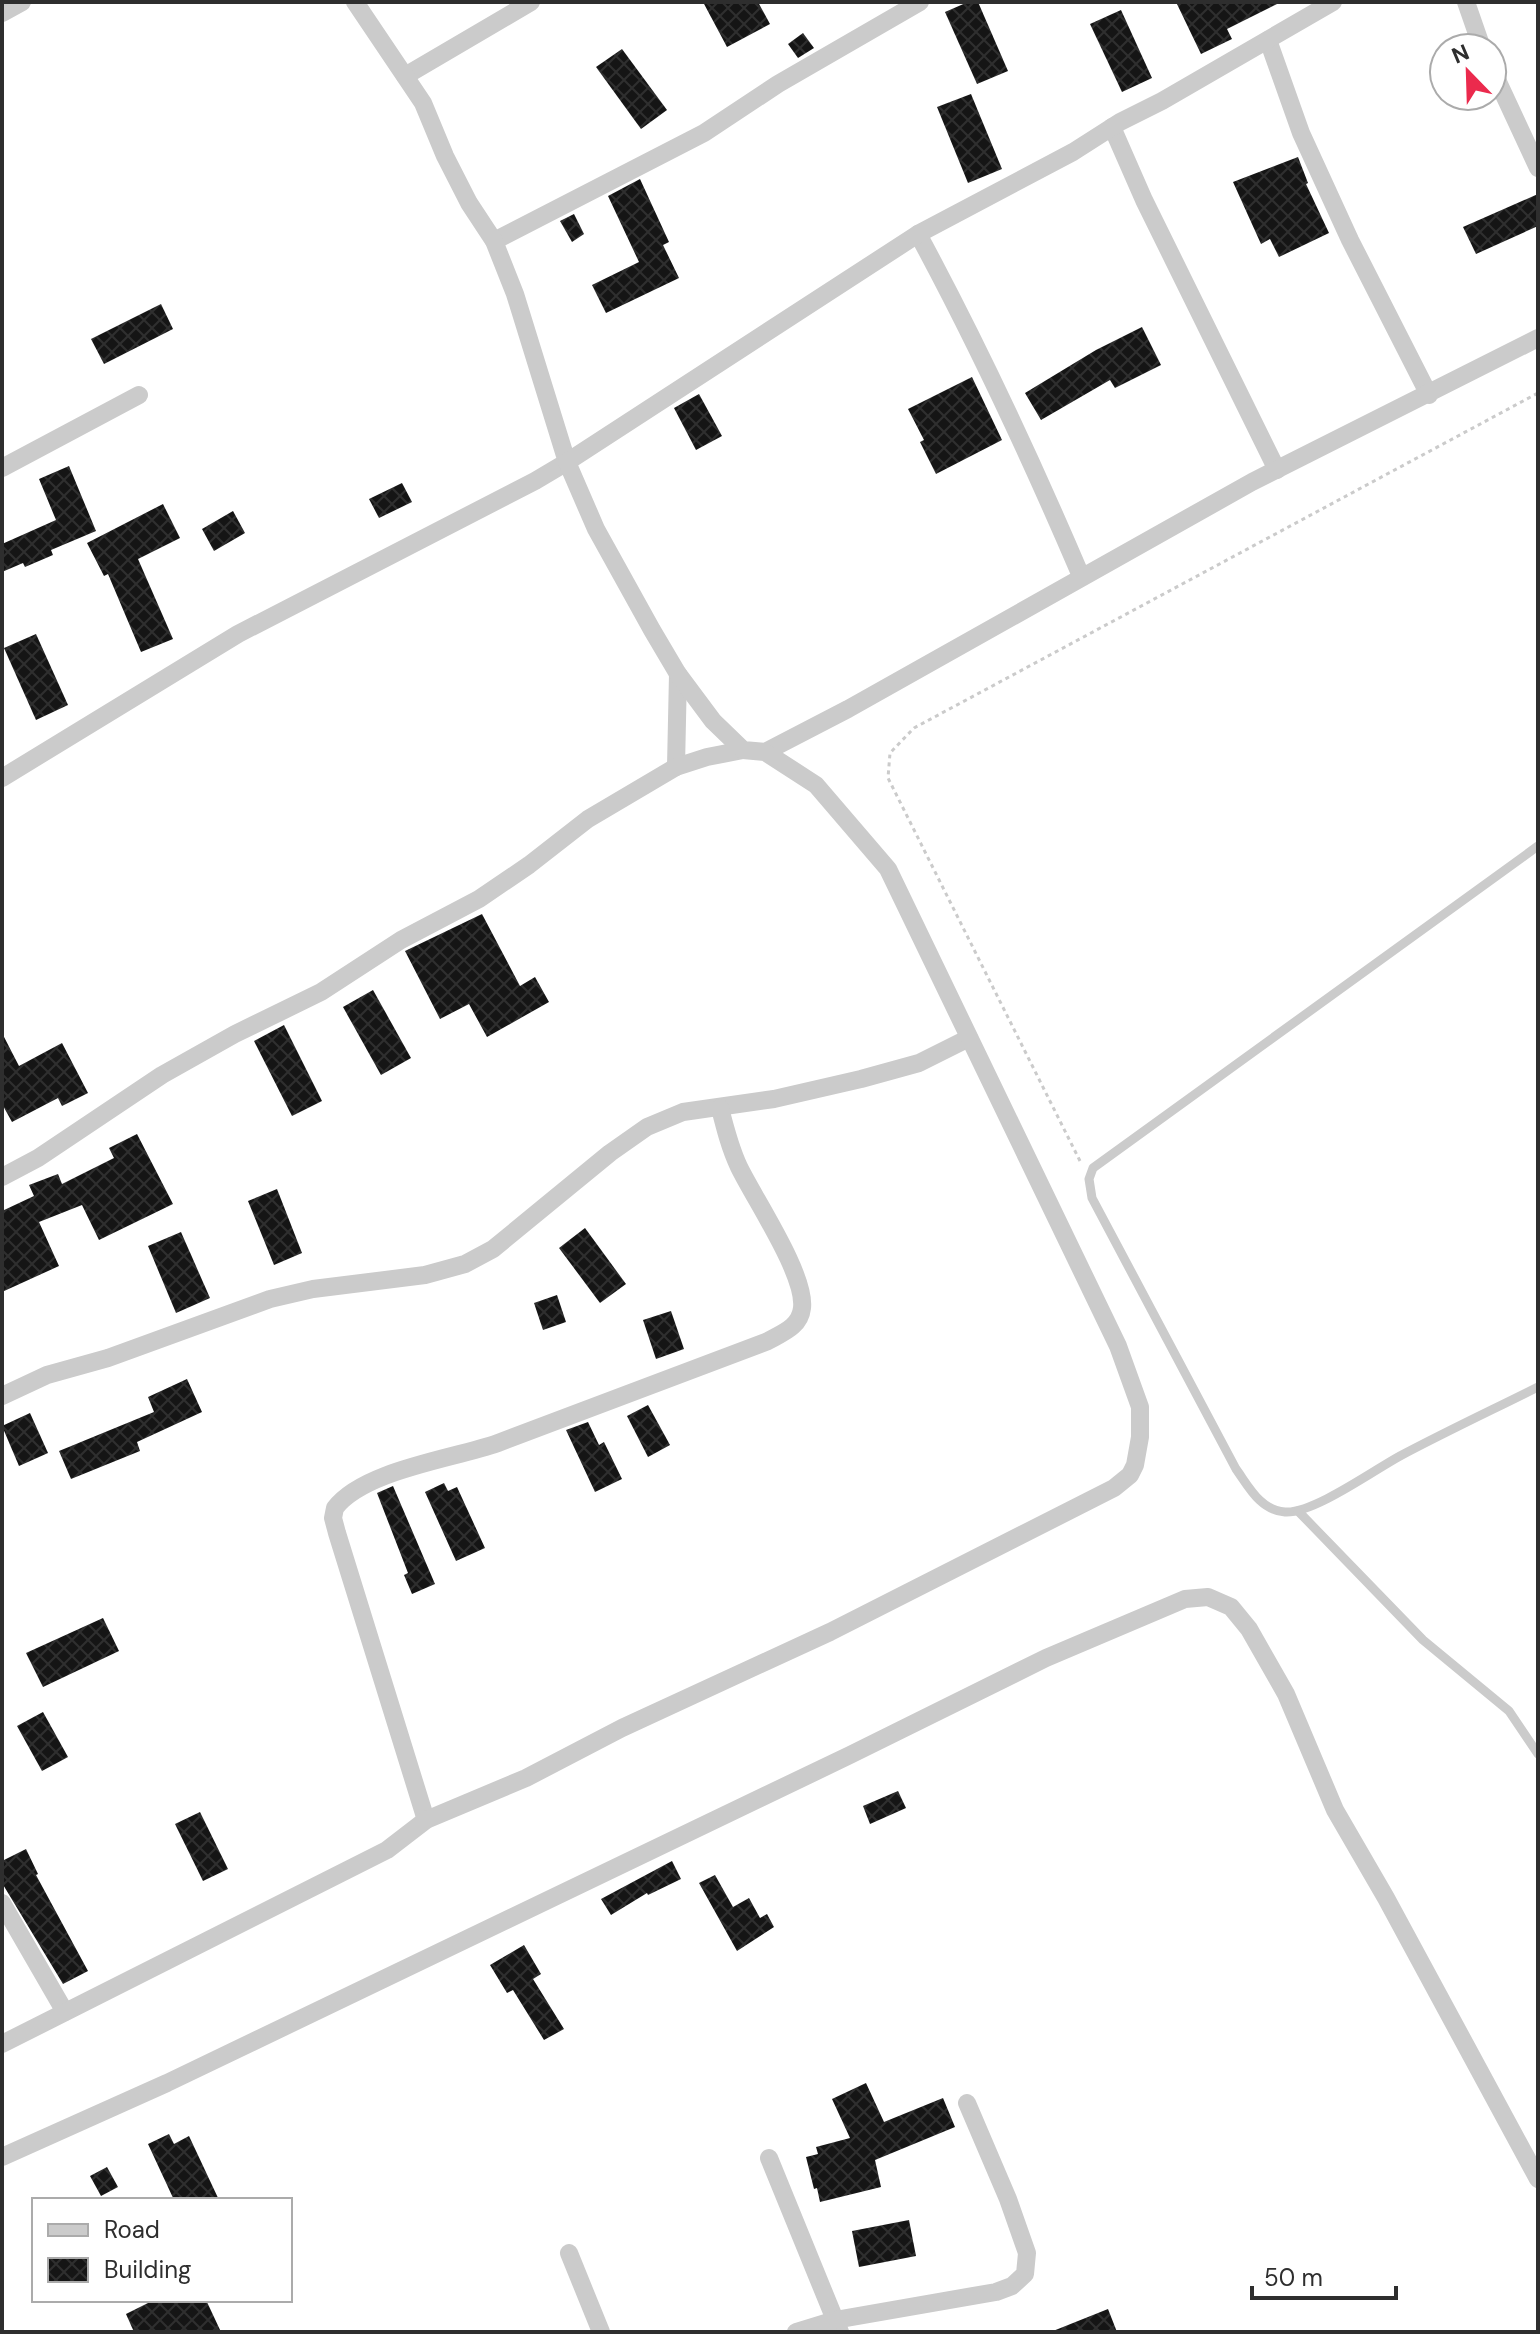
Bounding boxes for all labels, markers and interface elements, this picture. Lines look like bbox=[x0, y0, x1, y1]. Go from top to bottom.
north arrow bbox=[1428, 32, 1508, 112]
text: N bbox=[1447, 38, 1473, 71]
legend bbox=[32, 2198, 292, 2302]
text: Road bbox=[104, 2214, 160, 2245]
scale bar bbox=[1252, 2250, 1396, 2300]
text: Building bbox=[104, 2254, 191, 2285]
text: 50 m bbox=[1264, 2262, 1323, 2293]

